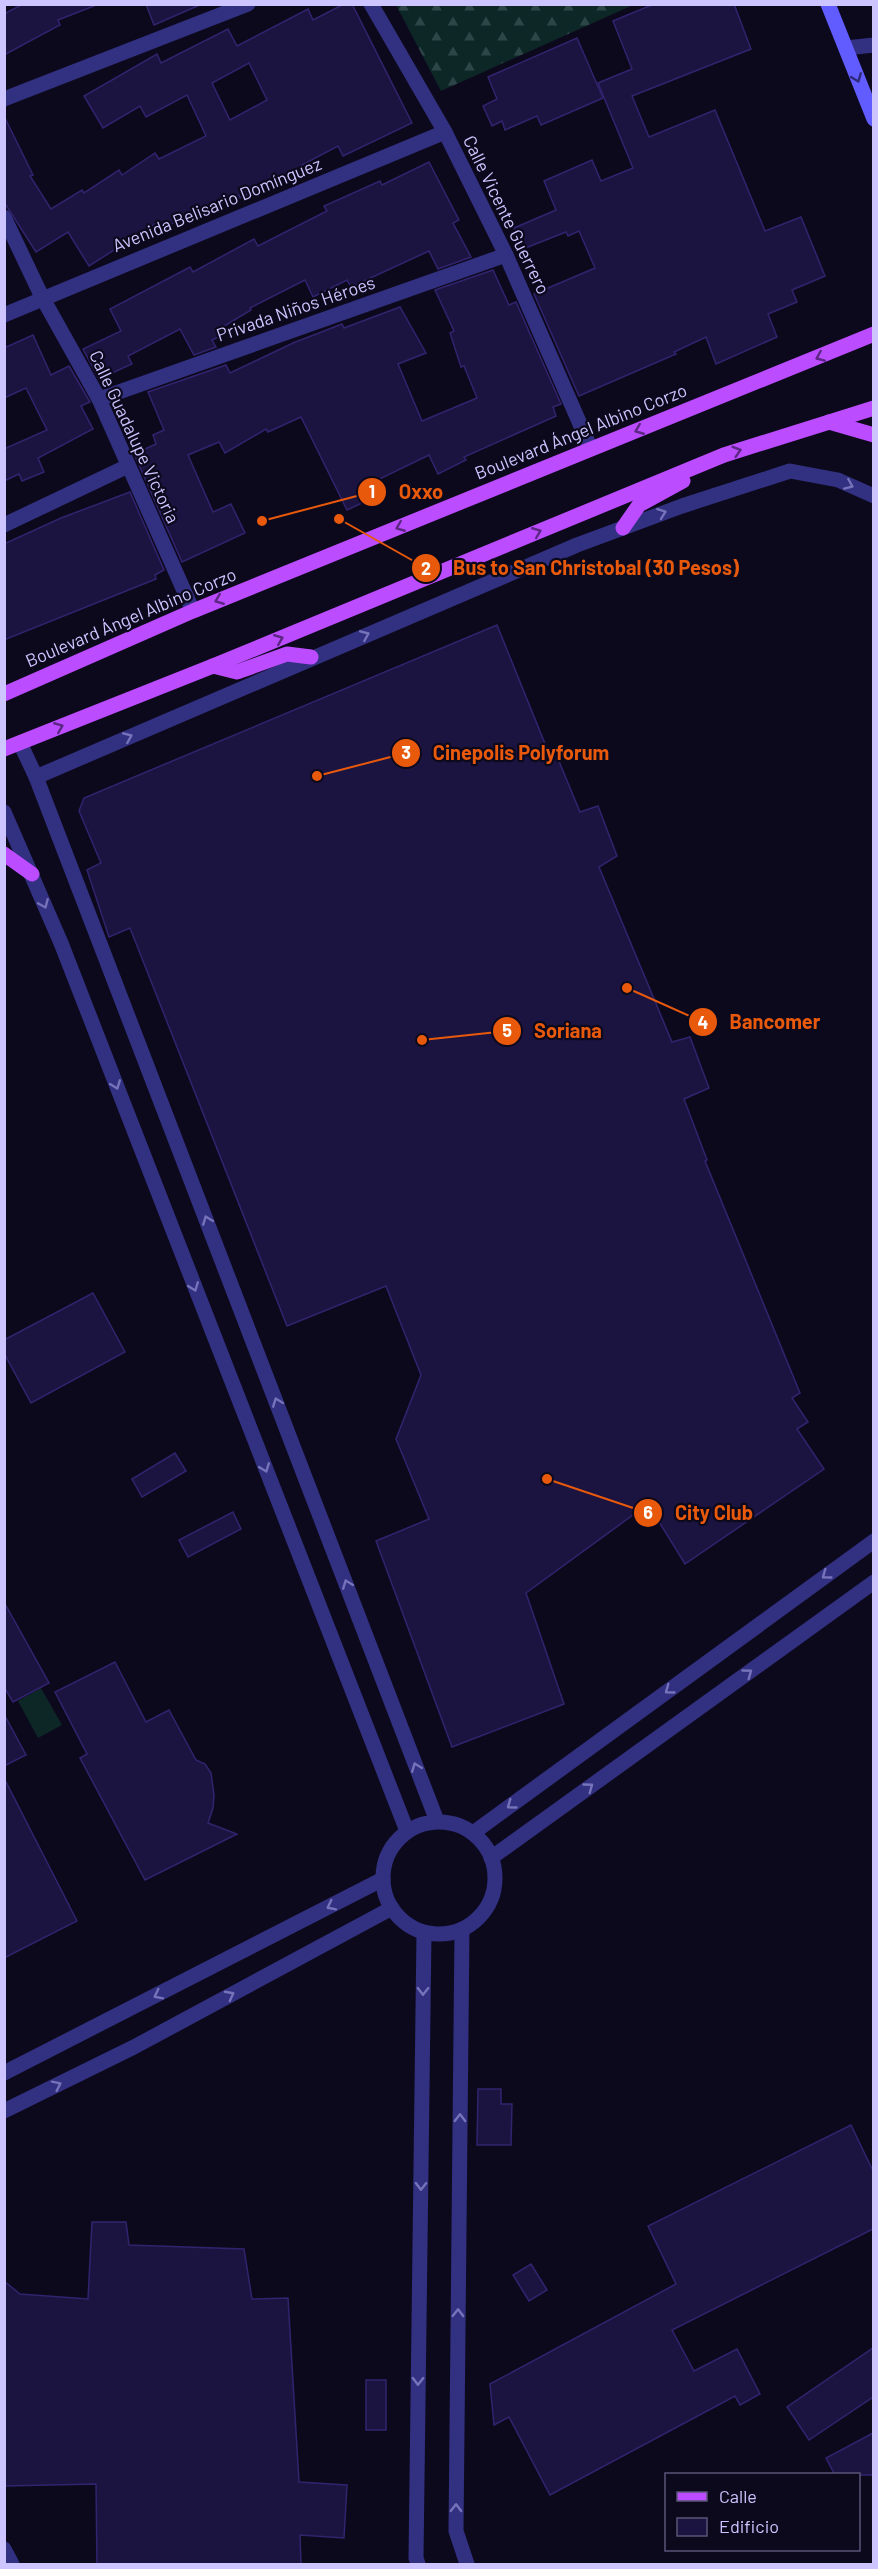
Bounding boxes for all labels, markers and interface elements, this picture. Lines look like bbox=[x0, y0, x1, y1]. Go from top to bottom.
one-way arrow bbox=[850, 73, 863, 83]
street label: Calle Vicente Guerrero bbox=[459, 132, 555, 298]
street label: Avenida Belisario Domínguez bbox=[109, 152, 324, 256]
street label: Privada Niños Héroes bbox=[214, 271, 378, 346]
street label: Calle Guadalupe Victoria bbox=[85, 347, 185, 526]
one-way arrow bbox=[815, 350, 826, 362]
street label: Boulevard Ángel Albino Corzo bbox=[471, 378, 690, 484]
one-way arrow bbox=[634, 423, 645, 435]
one-way arrow bbox=[731, 446, 742, 458]
callout: Oxxo bbox=[357, 473, 455, 511]
one-way arrow bbox=[842, 478, 853, 490]
text: Oxxo bbox=[399, 479, 443, 503]
text: 1 bbox=[369, 480, 375, 502]
one-way arrow bbox=[656, 508, 667, 521]
one-way arrow bbox=[395, 520, 406, 532]
one-way arrow bbox=[530, 527, 541, 539]
callout: Bus to San Christobal (30 Pesos) bbox=[411, 549, 751, 587]
text: Bus to San Christobal (30 Pesos) bbox=[453, 555, 739, 579]
text: 2 bbox=[421, 557, 431, 579]
street label: Boulevard Ángel Albino Corzo bbox=[22, 563, 239, 672]
one-way arrow bbox=[215, 593, 226, 605]
one-way arrow bbox=[359, 630, 370, 642]
one-way arrow bbox=[273, 634, 284, 646]
one-way arrow bbox=[53, 722, 64, 734]
one-way arrow bbox=[122, 732, 133, 744]
callout: Cinepolis Polyforum bbox=[391, 734, 622, 772]
text: Cinepolis Polyforum bbox=[433, 740, 609, 764]
text: 3 bbox=[401, 741, 411, 763]
one-way arrow bbox=[37, 897, 49, 908]
callout: Bancomer bbox=[688, 1003, 833, 1041]
text: Bancomer bbox=[730, 1009, 821, 1033]
text: 4 bbox=[698, 1011, 709, 1033]
callout: Soriana bbox=[492, 1012, 614, 1050]
text: Soriana bbox=[534, 1018, 602, 1042]
text: 5 bbox=[502, 1019, 512, 1041]
one-way arrow bbox=[109, 1079, 121, 1090]
one-way arrow bbox=[202, 1215, 214, 1226]
one-way arrow bbox=[187, 1280, 199, 1291]
one-way arrow bbox=[272, 1398, 284, 1409]
one-way arrow bbox=[257, 1463, 270, 1473]
callout: City Club bbox=[633, 1494, 765, 1532]
text: City Club bbox=[675, 1500, 753, 1524]
text: 6 bbox=[643, 1501, 653, 1523]
one-way arrow bbox=[822, 1568, 833, 1579]
one-way arrow bbox=[341, 1580, 354, 1590]
one-way arrow bbox=[741, 1669, 752, 1680]
one-way arrow bbox=[664, 1683, 675, 1694]
one-way arrow bbox=[411, 1762, 423, 1773]
one-way arrow bbox=[583, 1783, 594, 1794]
one-way arrow bbox=[507, 1798, 518, 1809]
one-way arrow bbox=[327, 1898, 338, 1910]
one-way arrow bbox=[153, 1987, 164, 1999]
one-way arrow bbox=[417, 1987, 430, 1996]
one-way arrow bbox=[224, 1991, 234, 2002]
one-way arrow bbox=[50, 2081, 61, 2092]
one-way arrow bbox=[454, 2113, 466, 2122]
one-way arrow bbox=[415, 2182, 427, 2191]
one-way arrow bbox=[452, 2308, 464, 2317]
one-way arrow bbox=[412, 2377, 424, 2386]
legend bbox=[665, 2473, 860, 2551]
text: Calle bbox=[719, 2485, 757, 2507]
one-way arrow bbox=[450, 2503, 462, 2512]
text: Edificio bbox=[719, 2515, 779, 2537]

